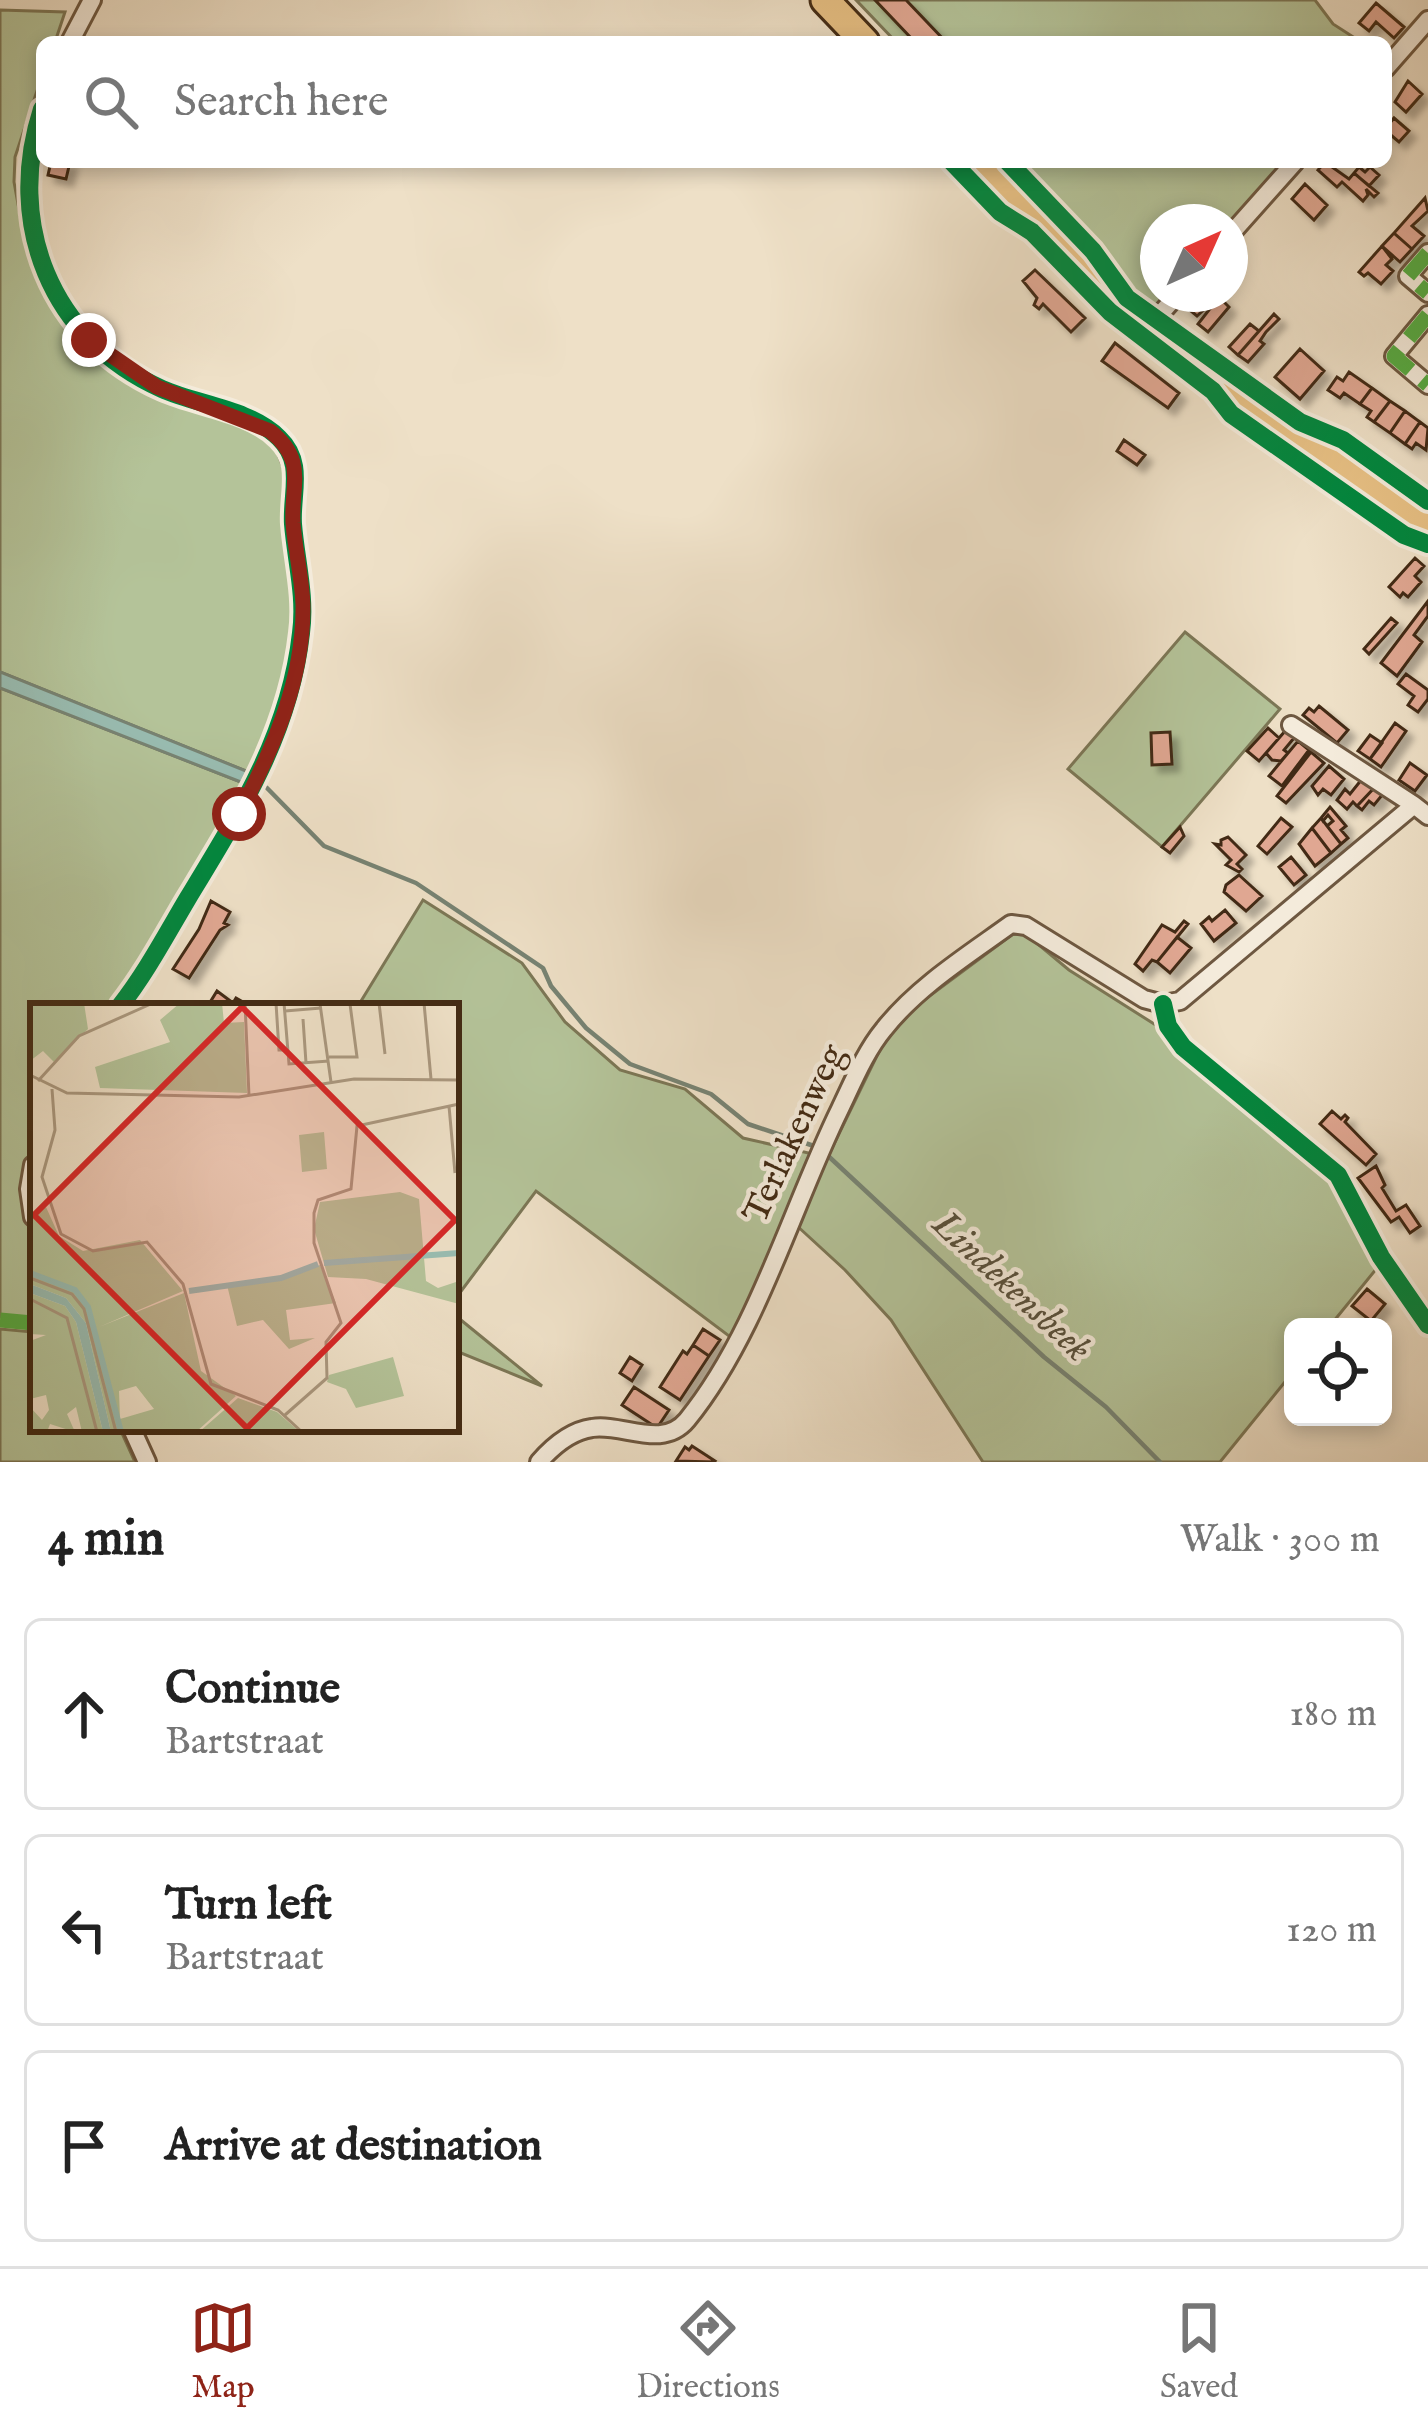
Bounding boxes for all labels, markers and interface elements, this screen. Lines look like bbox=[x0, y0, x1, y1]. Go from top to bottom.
search box bbox=[36, 36, 1392, 168]
icon: search bbox=[78, 69, 144, 135]
text: Search here bbox=[174, 74, 388, 131]
north arrow bbox=[1140, 204, 1248, 312]
route end bbox=[62, 313, 116, 367]
route start bbox=[212, 787, 266, 841]
inset map bbox=[30, 1003, 459, 1432]
street label: Terlakenweg bbox=[734, 1037, 857, 1231]
water label: Lindekensbeek bbox=[920, 1200, 1101, 1374]
map controls bbox=[1284, 1318, 1392, 1426]
button: locate bbox=[1284, 1318, 1392, 1426]
text: 4 min bbox=[48, 1508, 164, 1573]
text: Walk · 300 m bbox=[1180, 1516, 1380, 1565]
text: Continue bbox=[165, 1661, 340, 1718]
icon: ahead bbox=[51, 1681, 117, 1747]
text: 180 m bbox=[1289, 1690, 1377, 1739]
text: Bartstraat bbox=[165, 1718, 324, 1767]
text: Turn left bbox=[165, 1877, 332, 1934]
icon: left bbox=[51, 1897, 117, 1963]
text: 120 m bbox=[1286, 1906, 1377, 1955]
text: Bartstraat bbox=[165, 1934, 324, 1983]
icon: arrive bbox=[51, 2113, 117, 2179]
text: Arrive at destination bbox=[165, 2118, 542, 2175]
tab: Map bbox=[190, 2295, 256, 2409]
tab: Directions bbox=[636, 2295, 780, 2409]
tab: Saved bbox=[1160, 2295, 1238, 2409]

